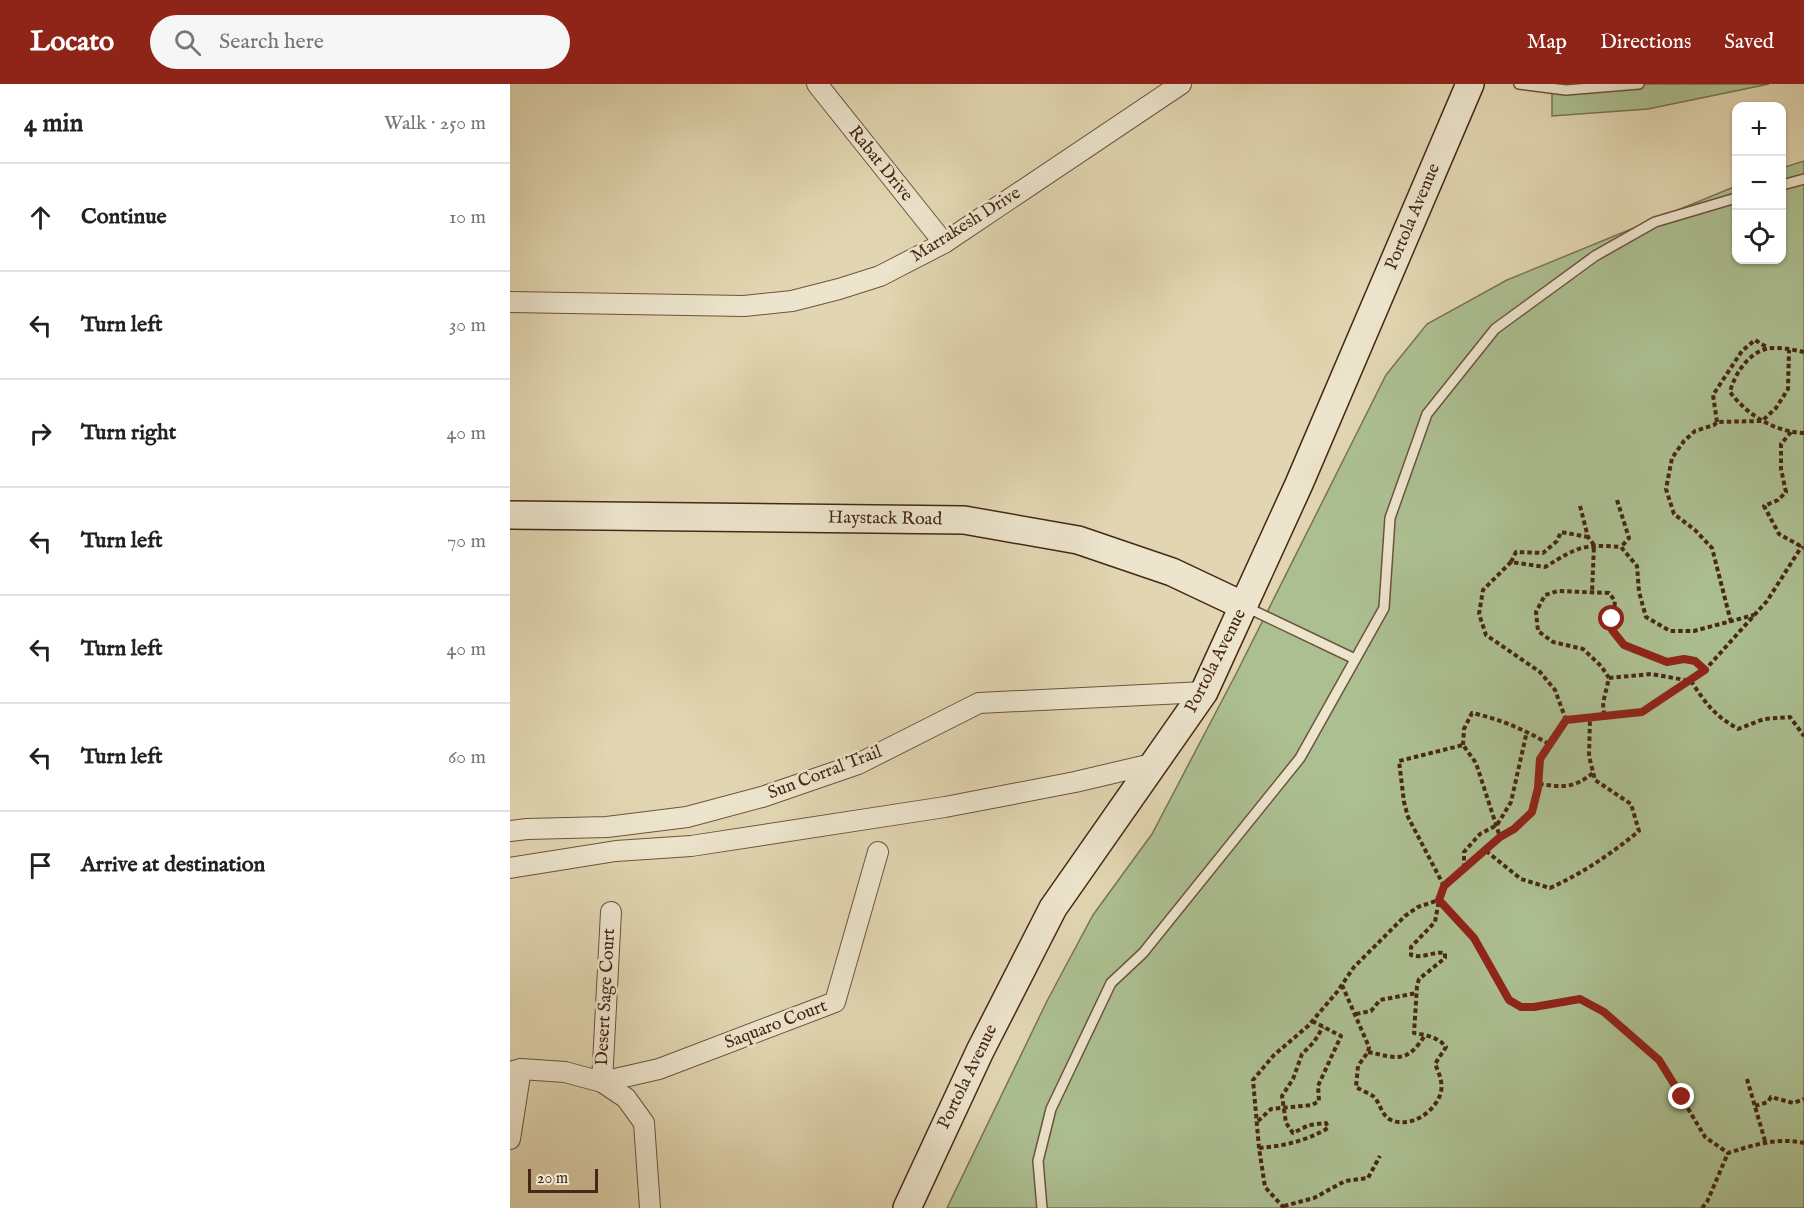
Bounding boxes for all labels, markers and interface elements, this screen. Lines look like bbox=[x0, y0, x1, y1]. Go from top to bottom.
search box bbox=[150, 15, 570, 69]
text: Locato bbox=[30, 25, 114, 60]
icon: search bbox=[171, 26, 204, 59]
text: Search here bbox=[219, 28, 324, 56]
text: Map bbox=[1527, 29, 1567, 56]
text: Directions bbox=[1600, 29, 1691, 56]
text: Saved bbox=[1724, 29, 1774, 56]
map controls bbox=[1732, 102, 1786, 264]
button: + bbox=[1732, 102, 1786, 156]
text: 4 min bbox=[24, 107, 83, 140]
text: Walk · 250 m bbox=[384, 111, 486, 136]
street label: Rabat Drive bbox=[842, 121, 918, 207]
button: − bbox=[1732, 156, 1786, 210]
street label: Portola Avenue bbox=[1380, 160, 1446, 274]
street label: Marrakesh Drive bbox=[907, 182, 1025, 268]
icon: ahead bbox=[24, 201, 57, 234]
text: Continue bbox=[81, 203, 167, 231]
text: 10 m bbox=[449, 205, 486, 230]
button: locate bbox=[1732, 210, 1786, 264]
icon: left bbox=[24, 309, 57, 342]
text: Turn left bbox=[81, 311, 163, 339]
text: 30 m bbox=[449, 313, 486, 338]
icon: right bbox=[24, 417, 57, 450]
text: Turn right bbox=[81, 419, 176, 447]
text: 40 m bbox=[447, 421, 486, 446]
street label: Haystack Road bbox=[828, 507, 943, 532]
icon: left bbox=[24, 525, 57, 558]
text: Turn left bbox=[81, 527, 163, 555]
text: 70 m bbox=[447, 529, 486, 554]
street label: Portola Avenue bbox=[1180, 605, 1252, 717]
route start bbox=[1598, 605, 1624, 631]
icon: left bbox=[24, 633, 57, 666]
text: Turn left bbox=[81, 635, 163, 663]
text: 40 m bbox=[447, 637, 486, 662]
icon: left bbox=[24, 741, 57, 774]
street label: Sun Corral Trail bbox=[765, 741, 885, 805]
text: Turn left bbox=[81, 743, 163, 771]
text: 60 m bbox=[448, 745, 486, 770]
icon: arrive bbox=[24, 849, 57, 882]
text: Arrive at destination bbox=[81, 851, 265, 879]
street label: Desert Sage Court bbox=[591, 928, 621, 1066]
street label: Saquaro Court bbox=[722, 995, 830, 1055]
street label: Portola Avenue bbox=[933, 1021, 1003, 1133]
route end bbox=[1668, 1083, 1694, 1109]
scale bar bbox=[528, 1166, 598, 1194]
text: 20 m bbox=[537, 1169, 568, 1189]

